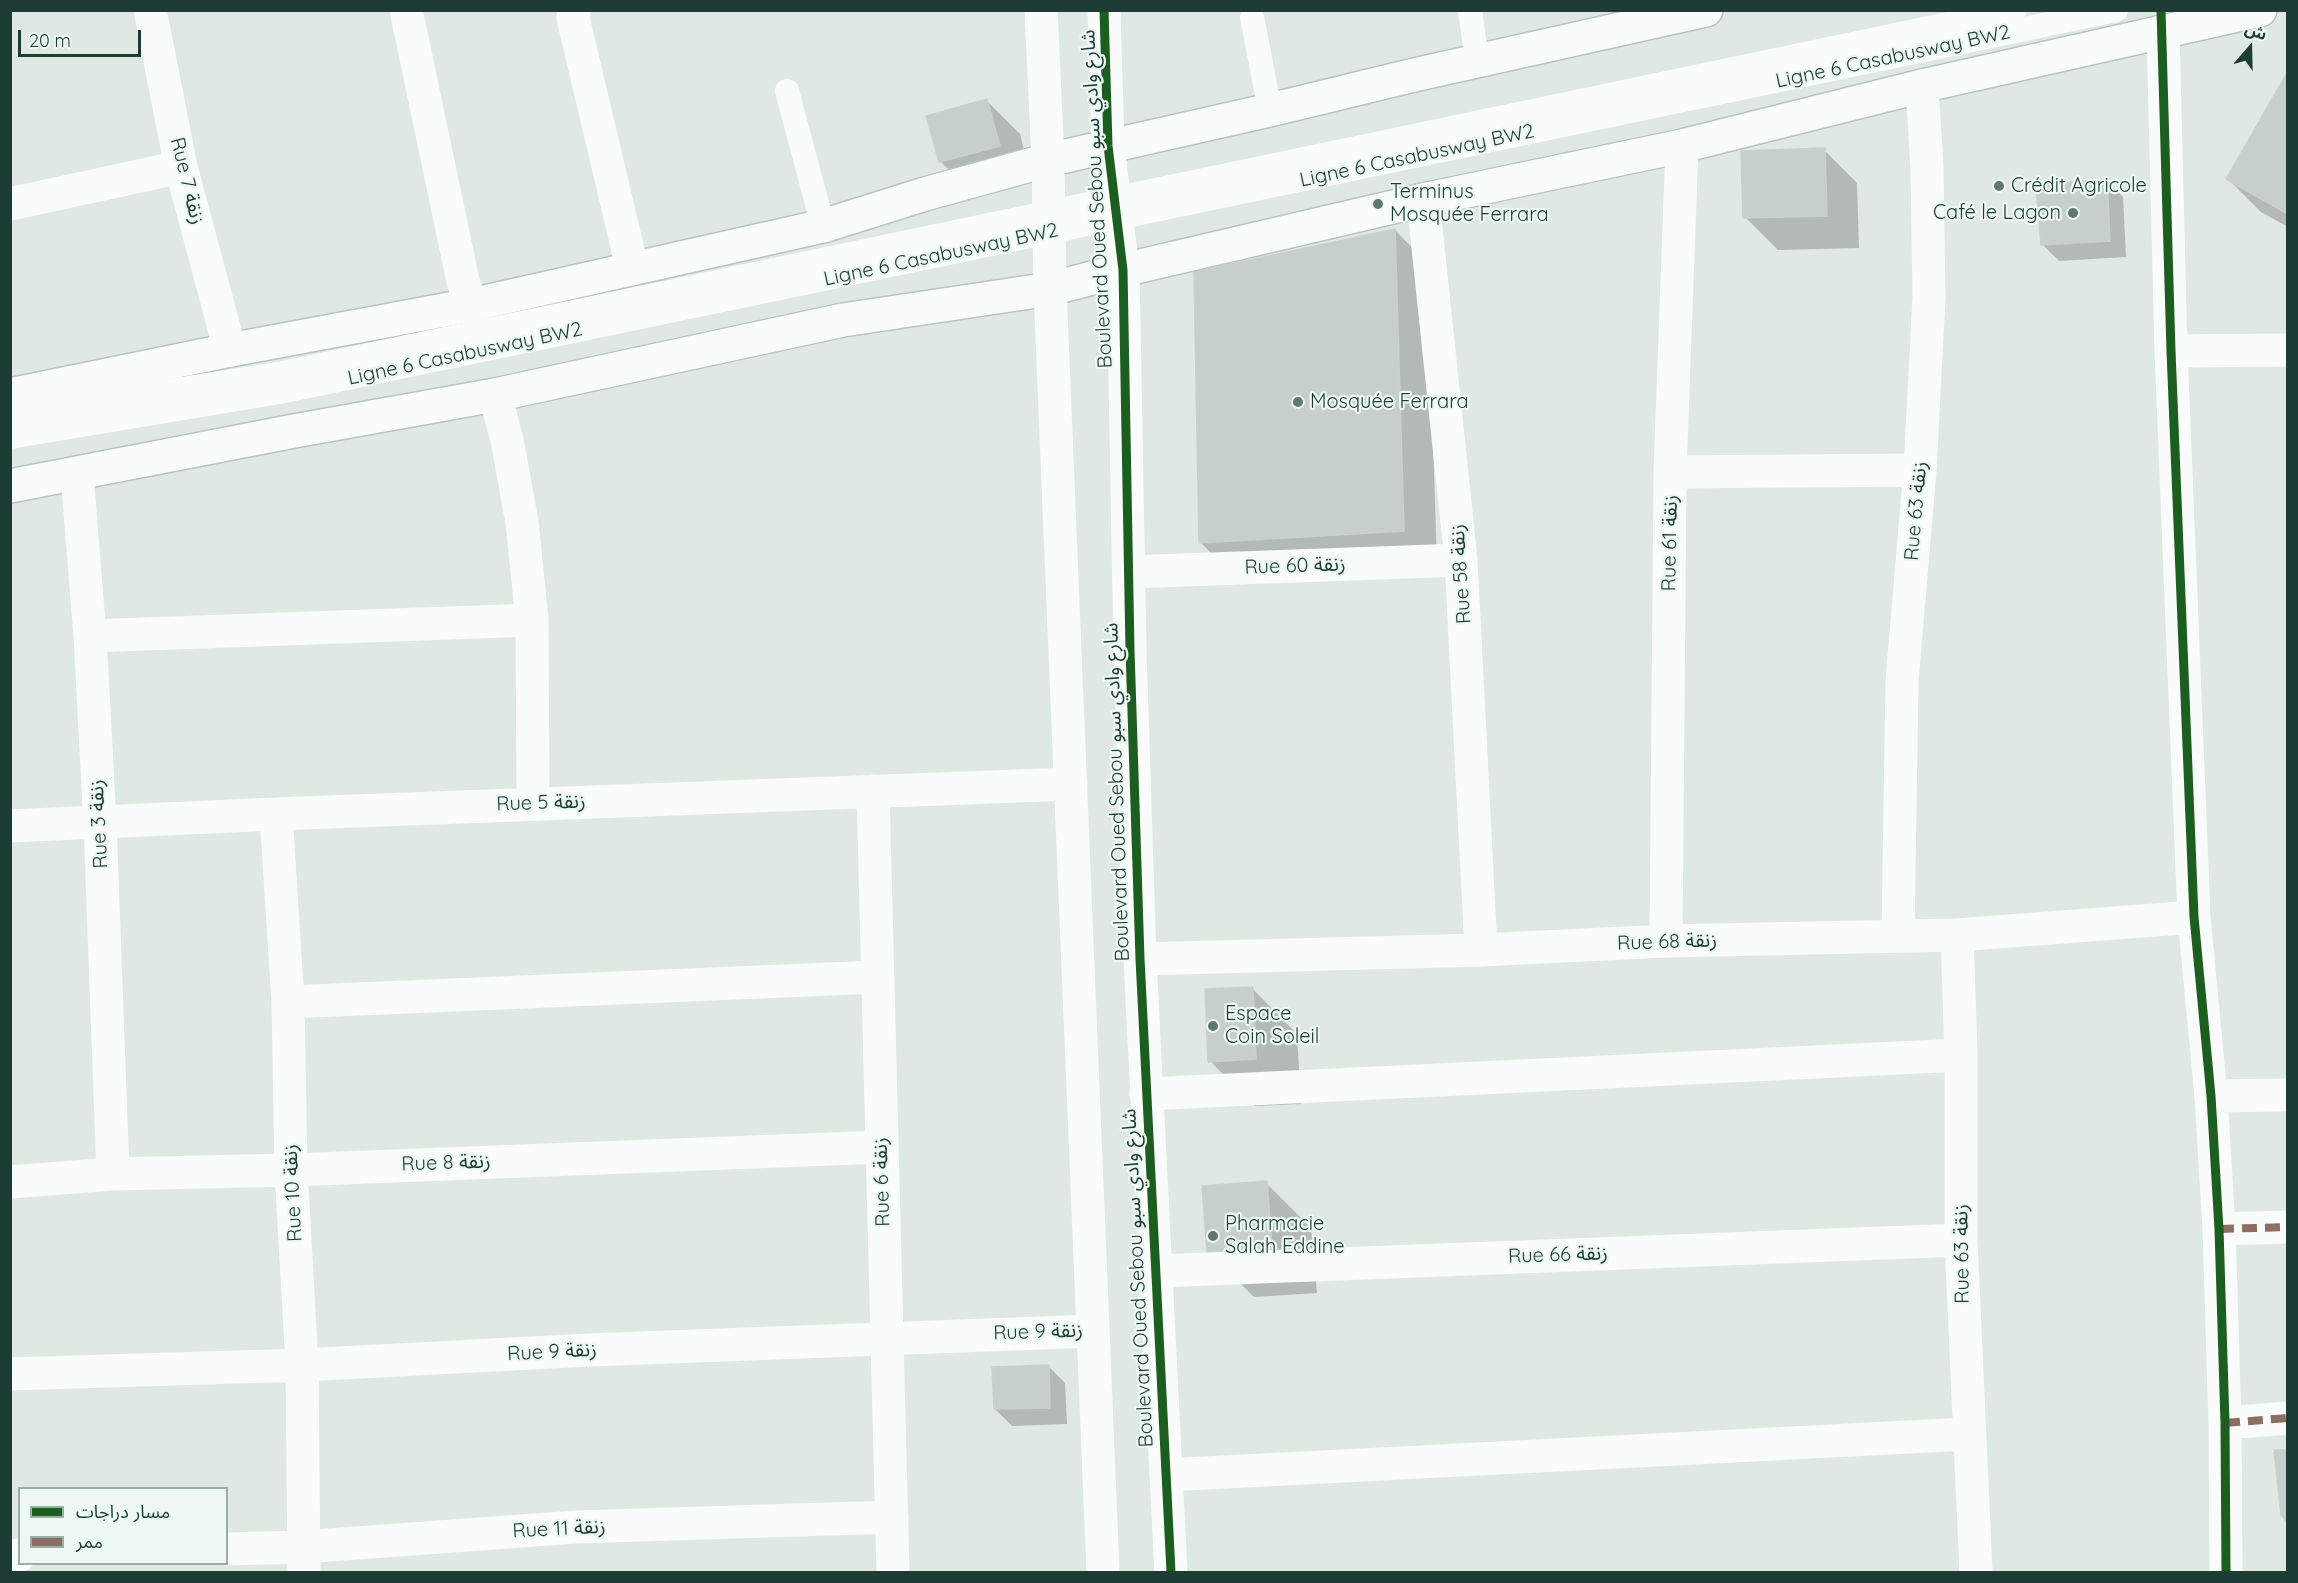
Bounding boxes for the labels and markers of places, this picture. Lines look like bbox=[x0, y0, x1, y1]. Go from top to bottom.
place label: Crédit Agricole bbox=[2011, 174, 2147, 198]
marker: Crédit Agricole bbox=[1992, 179, 2006, 193]
place label: Terminus Mosquée Ferrara bbox=[1390, 180, 1549, 227]
marker: Terminus Mosquée Ferrara bbox=[1371, 197, 1385, 211]
place label: Café le Lagon bbox=[1933, 201, 2061, 225]
marker: Café le Lagon bbox=[2066, 206, 2080, 220]
place label: Mosquée Ferrara bbox=[1310, 390, 1469, 414]
marker: Mosquée Ferrara bbox=[1291, 395, 1305, 409]
place label: Espace Coin Soleil bbox=[1225, 1002, 1319, 1049]
marker: Espace Coin Soleil bbox=[1206, 1019, 1220, 1033]
place label: Pharmacie Salah Eddine bbox=[1225, 1212, 1345, 1259]
marker: Pharmacie Salah Eddine bbox=[1206, 1229, 1220, 1243]

